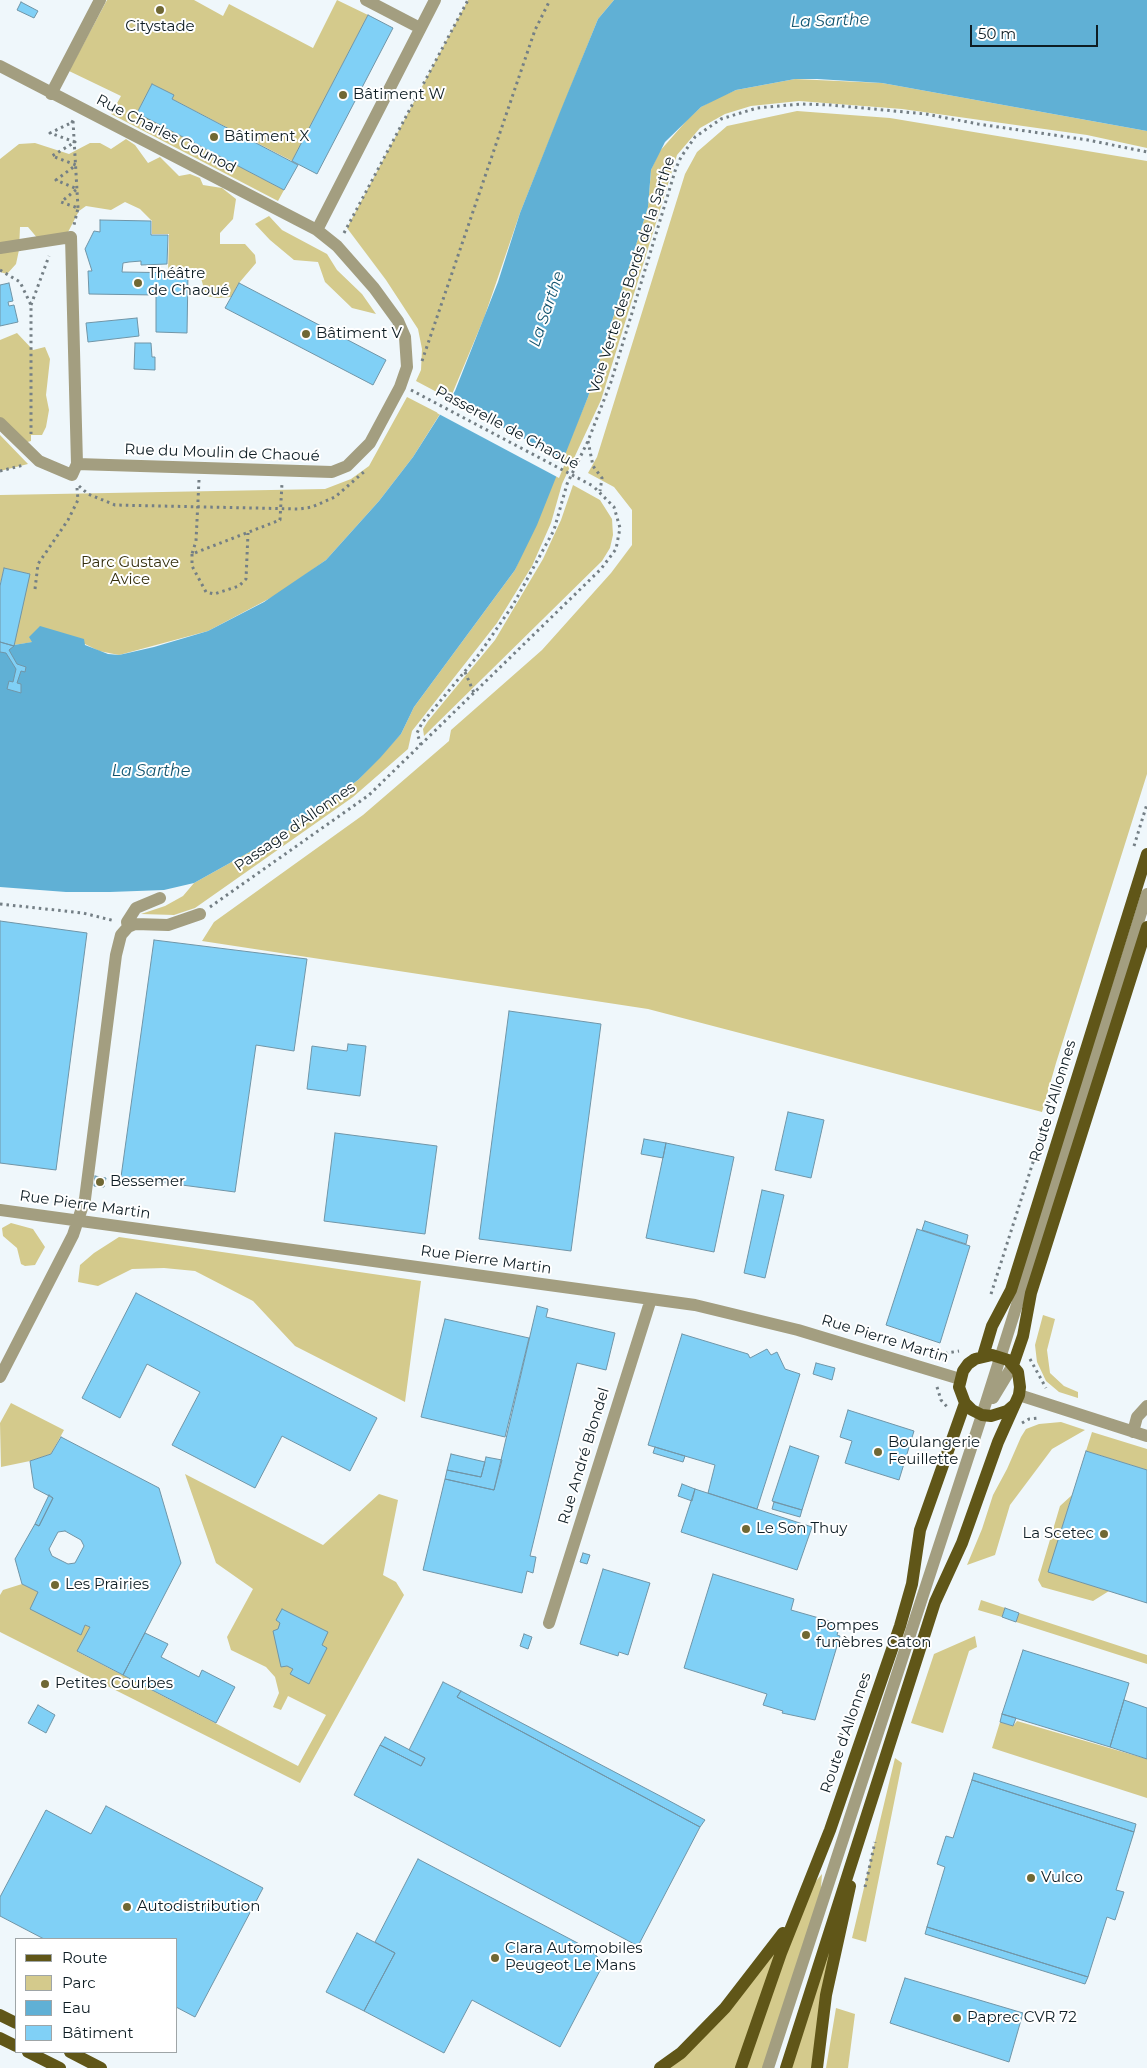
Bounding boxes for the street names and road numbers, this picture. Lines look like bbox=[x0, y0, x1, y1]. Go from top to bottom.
street label: Rue Charles Gounod bbox=[93, 91, 239, 177]
street label: Voie Verte des Bords de la Sarthe bbox=[585, 154, 679, 396]
street label: Passerelle de Chaoué bbox=[432, 382, 582, 474]
street label: Rue du Moulin de Chaoué bbox=[124, 441, 320, 465]
street label: Passage d'Allonnes bbox=[231, 778, 359, 876]
street label: Route d'Allonnes bbox=[1026, 1038, 1080, 1164]
street label: Rue Pierre Martin bbox=[18, 1187, 152, 1223]
street label: Rue Pierre Martin bbox=[419, 1242, 553, 1278]
street label: Rue Pierre Martin bbox=[819, 1311, 951, 1367]
street label: Rue André Blondel bbox=[555, 1385, 613, 1527]
street label: Route d'Allonnes bbox=[817, 1670, 875, 1796]

